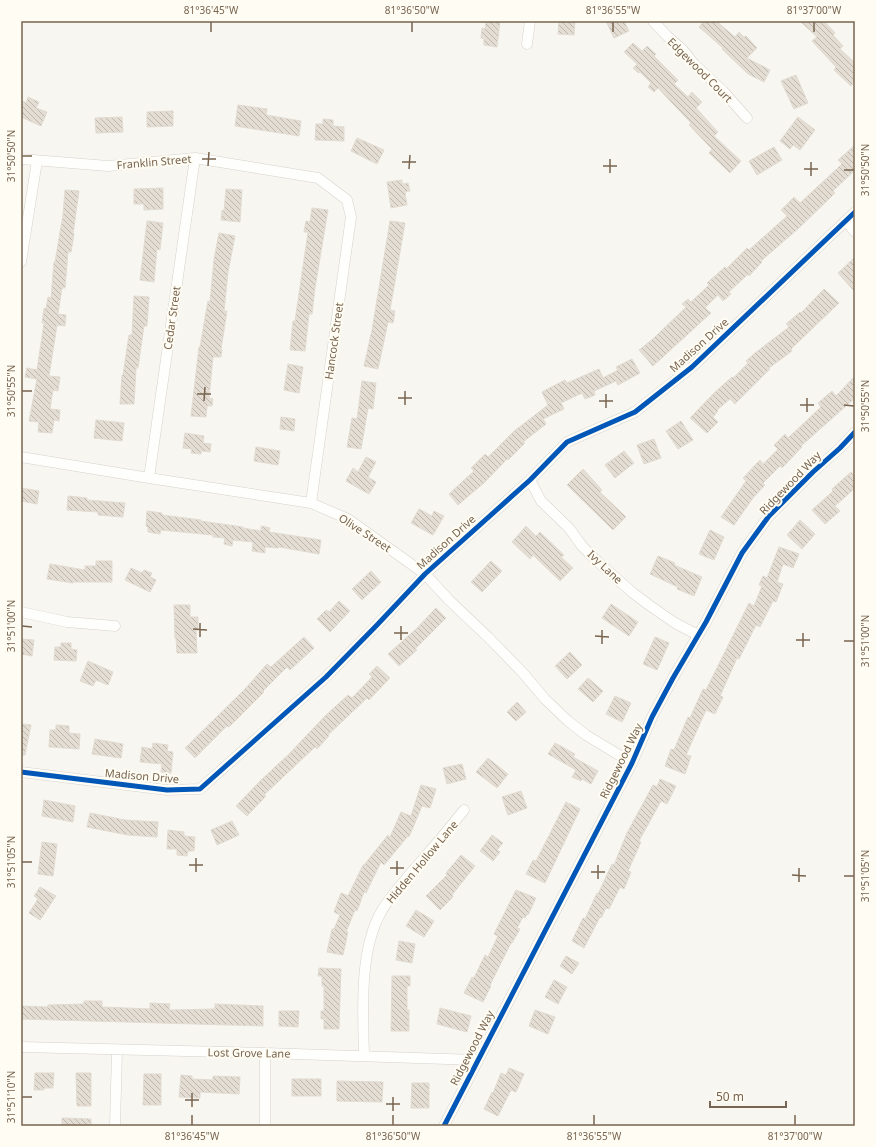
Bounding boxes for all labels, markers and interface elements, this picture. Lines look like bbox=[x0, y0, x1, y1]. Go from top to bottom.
text: 81°36'45"W bbox=[184, 3, 239, 17]
text: 81°36'50"W bbox=[385, 3, 440, 17]
text: 81°36'55"W bbox=[586, 3, 641, 17]
text: 81°37'00"W bbox=[787, 3, 842, 17]
street label: Edgewood Court bbox=[665, 34, 736, 105]
text: 31°50'50"N bbox=[4, 130, 18, 182]
text: 31°50'50"N bbox=[858, 144, 872, 196]
street label: Franklin Street bbox=[116, 151, 192, 172]
street label: Cedar Street bbox=[160, 285, 183, 351]
street label: Hancock Street bbox=[321, 301, 346, 380]
street label: Madison Drive bbox=[666, 314, 731, 375]
text: 31°50'55"N bbox=[4, 365, 18, 417]
text: 31°50'55"N bbox=[858, 380, 872, 432]
street label: Ridgewood Way bbox=[756, 447, 824, 518]
street label: Olive Street bbox=[336, 510, 394, 555]
street label: Madison Drive bbox=[413, 511, 478, 572]
street label: Ivy Lane bbox=[585, 547, 626, 587]
text: 31°51'00"N bbox=[4, 600, 18, 652]
text: 31°51'00"N bbox=[858, 615, 872, 667]
street label: Ridgewood Way bbox=[596, 720, 646, 801]
street label: Madison Drive bbox=[104, 765, 180, 786]
street label: Hidden Hollow Lane bbox=[383, 817, 461, 906]
text: 31°51'05"N bbox=[4, 836, 18, 888]
text: 31°51'05"N bbox=[858, 850, 872, 902]
street label: Ridgewood Way bbox=[446, 1007, 497, 1088]
street label: Lost Grove Lane bbox=[207, 1044, 291, 1061]
text: 31°51'10"N bbox=[4, 1071, 18, 1123]
scale bar bbox=[710, 1083, 786, 1109]
text: 50 m bbox=[716, 1088, 744, 1105]
text: 81°36'45"W bbox=[165, 1129, 220, 1143]
text: 81°36'50"W bbox=[366, 1129, 421, 1143]
text: 81°36'55"W bbox=[567, 1129, 622, 1143]
text: 81°37'00"W bbox=[768, 1129, 823, 1143]

